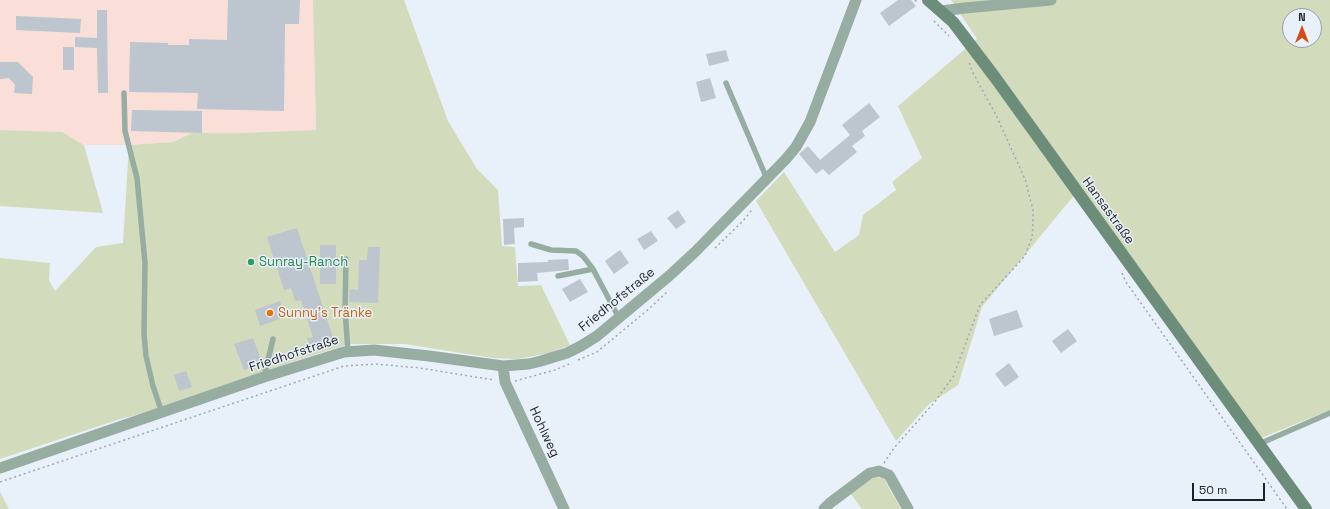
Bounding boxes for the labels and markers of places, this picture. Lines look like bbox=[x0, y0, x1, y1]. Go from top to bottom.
place label: Sunray-Ranch bbox=[259, 254, 348, 270]
marker: Sunray-Ranch bbox=[246, 257, 256, 267]
place label: Sunny's Tränke bbox=[278, 305, 372, 321]
marker: Sunny's Tränke bbox=[265, 308, 275, 318]

